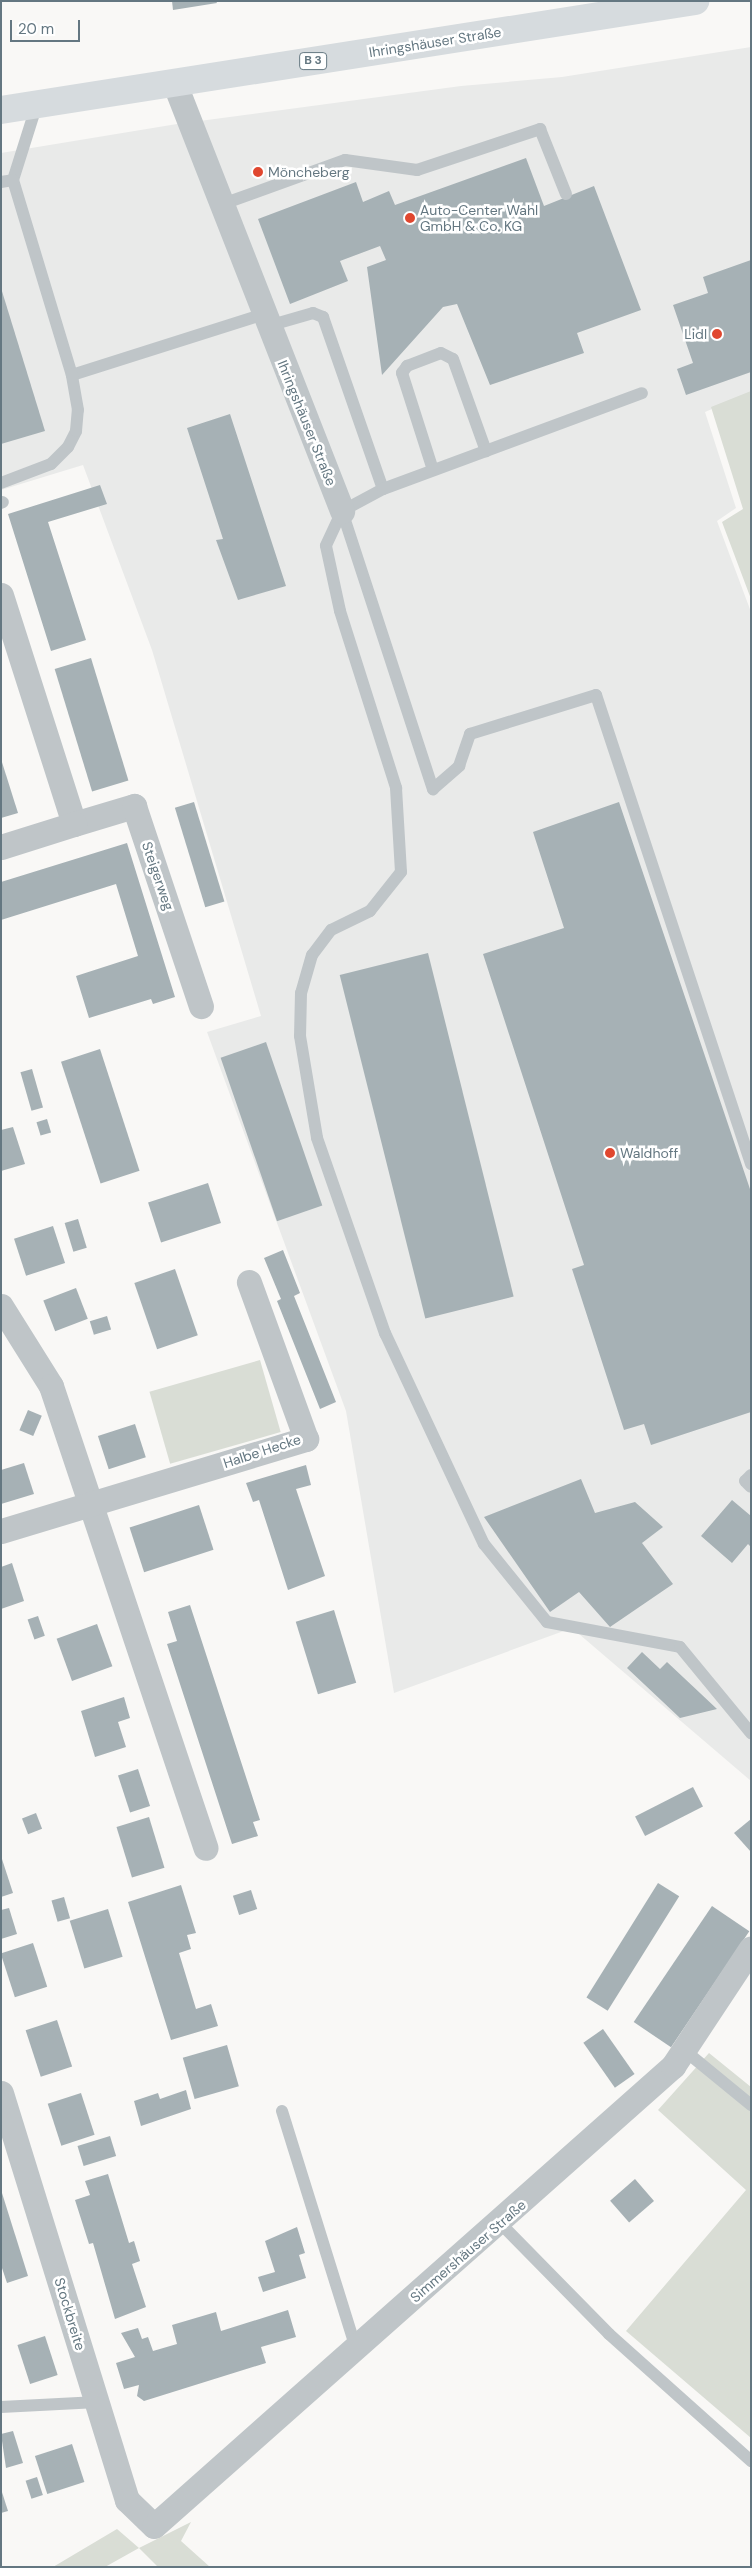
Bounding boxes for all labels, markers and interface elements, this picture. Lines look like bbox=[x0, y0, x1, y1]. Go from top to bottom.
scale bar bbox=[12, 10, 82, 42]
text: 20 m bbox=[18, 19, 54, 39]
street label: Ihringshäuser Straße bbox=[368, 23, 502, 61]
road number: B 3 bbox=[298, 51, 328, 70]
place label: Möncheberg bbox=[268, 164, 350, 180]
marker: Möncheberg bbox=[252, 166, 264, 178]
place label: Auto-Center Wahl GmbH & Co. KG bbox=[420, 202, 538, 234]
marker: Auto-Center Wahl GmbH & Co. KG bbox=[404, 212, 416, 224]
place label: Lidl bbox=[684, 326, 707, 342]
marker: Lidl bbox=[711, 328, 723, 340]
street label: Ihringshäuser Straße bbox=[274, 358, 340, 488]
street label: Steigerweg bbox=[138, 839, 178, 913]
place label: Waldhoff bbox=[620, 1145, 678, 1161]
marker: Waldhoff bbox=[604, 1147, 616, 1159]
street label: Halbe Hecke bbox=[221, 1431, 303, 1471]
street label: Simmershäuser Straße bbox=[407, 2196, 529, 2306]
street label: Stockbreite bbox=[51, 2276, 89, 2352]

